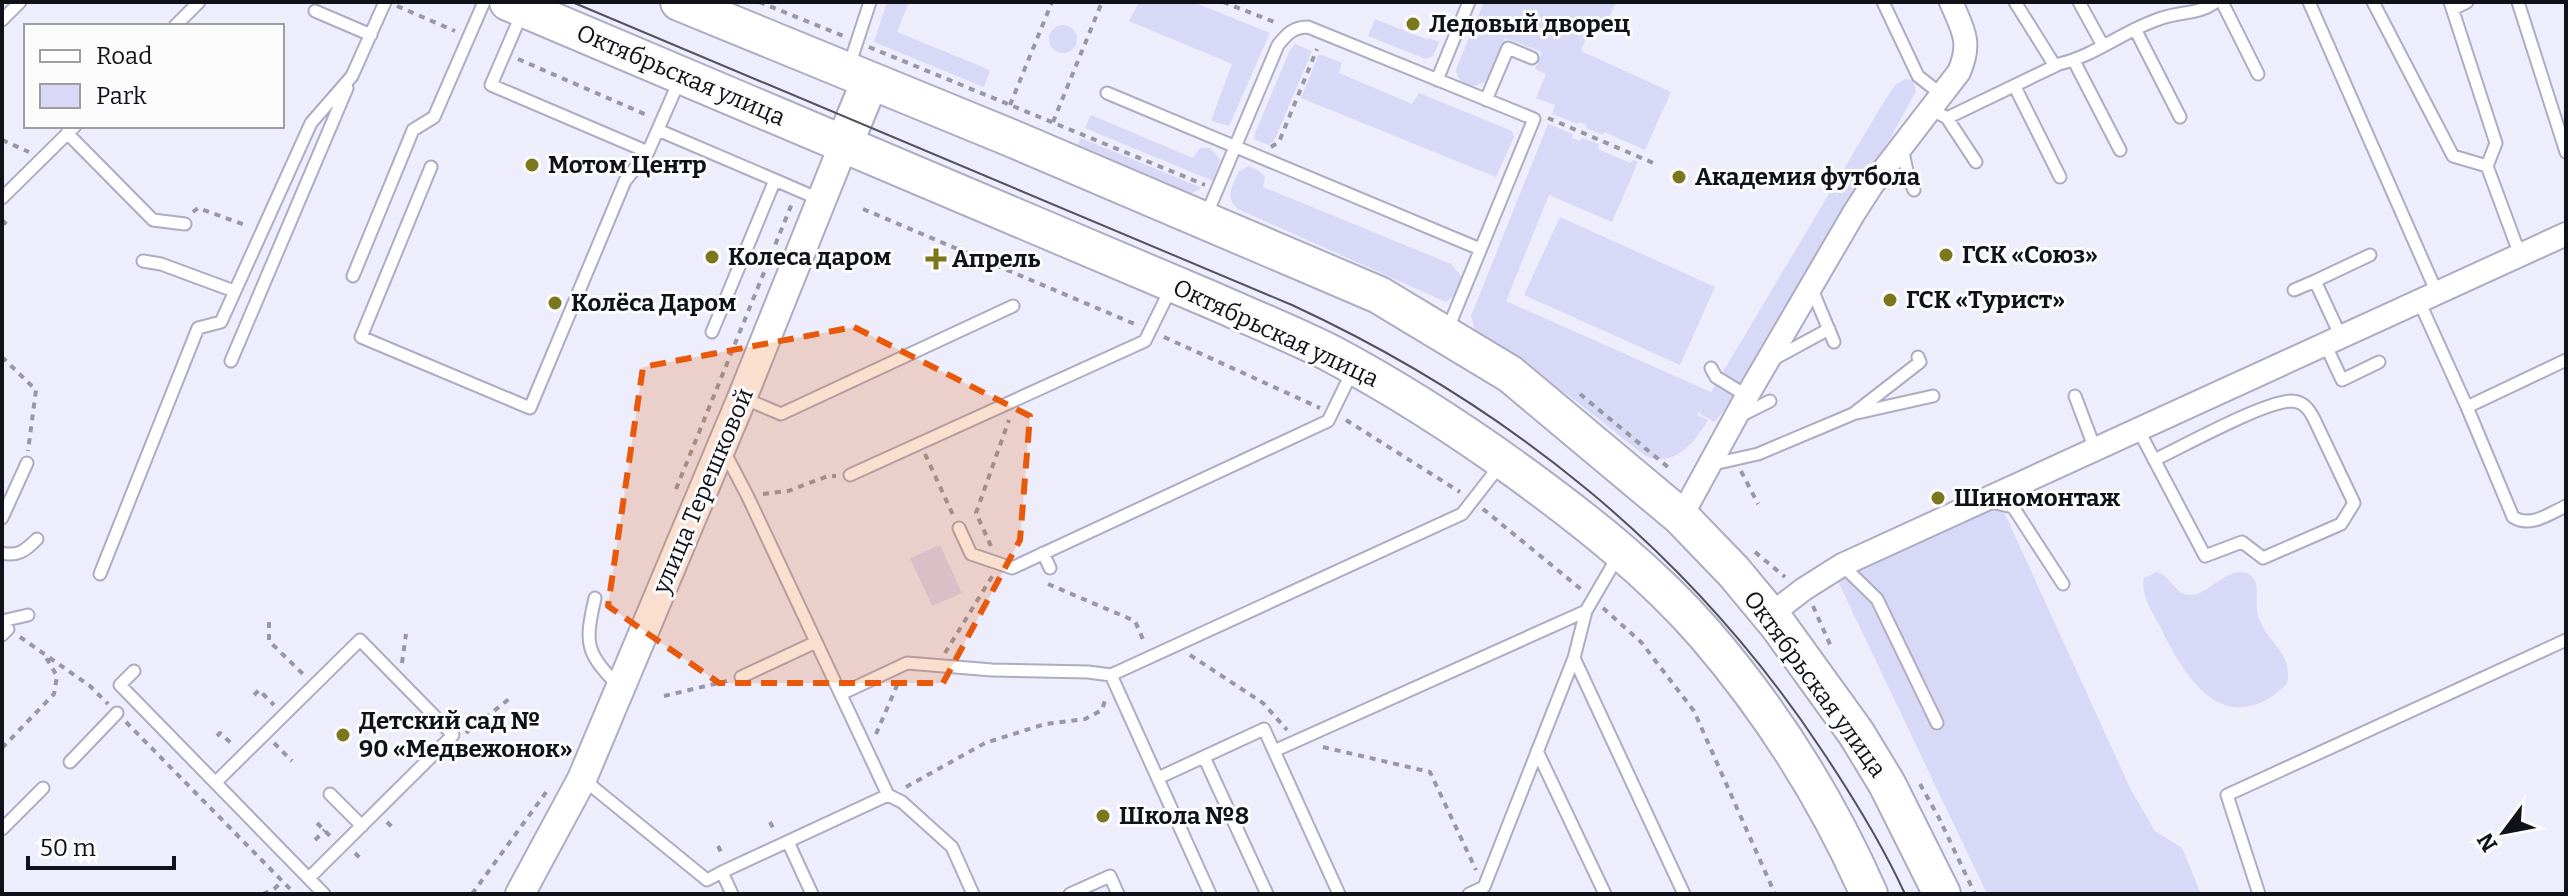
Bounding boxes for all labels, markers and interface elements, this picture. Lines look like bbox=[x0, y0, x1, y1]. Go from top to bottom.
place label: Ледовый дворец bbox=[1429, 10, 1630, 38]
marker: Ледовый дворец bbox=[1404, 15, 1422, 33]
street label: Октябрьская улица bbox=[573, 18, 789, 132]
legend bbox=[24, 24, 284, 128]
text: Road bbox=[96, 42, 152, 70]
text: Park bbox=[96, 82, 147, 110]
place label: Мотом Центр bbox=[548, 151, 707, 179]
marker: Мотом Центр bbox=[523, 156, 541, 174]
place label: Академия футбола bbox=[1695, 163, 1921, 191]
marker: Академия футбола bbox=[1670, 168, 1688, 186]
place label: ГСК «Союз» bbox=[1962, 241, 2098, 269]
place label: Колеса даром bbox=[728, 243, 891, 271]
place label: Апрель bbox=[952, 245, 1040, 273]
marker: ГСК «Союз» bbox=[1937, 246, 1955, 264]
marker: Колеса даром bbox=[703, 248, 721, 266]
marker: Апрель bbox=[927, 250, 945, 268]
street label: Октябрьская улица bbox=[1169, 273, 1383, 393]
place label: ГСК «Турист» bbox=[1906, 286, 2065, 314]
place label: Колёса Даром bbox=[571, 289, 736, 317]
marker: ГСК «Турист» bbox=[1881, 291, 1899, 309]
marker: Колёса Даром bbox=[546, 294, 564, 312]
street label: улица Терешковой bbox=[647, 384, 759, 599]
place label: Шиномонтаж bbox=[1954, 484, 2121, 512]
marker: Шиномонтаж bbox=[1929, 489, 1947, 507]
street label: Октябрьская улица bbox=[1738, 585, 1892, 783]
place label: Детский сад № 90 «Медвежонок» bbox=[359, 707, 573, 763]
marker: Детский сад № 90 «Медвежонок» bbox=[334, 726, 352, 744]
north arrow bbox=[2464, 792, 2544, 872]
place label: Школа №8 bbox=[1119, 802, 1249, 830]
marker: Школа №8 bbox=[1094, 807, 1112, 825]
scale bar bbox=[28, 820, 174, 870]
text: N bbox=[2472, 828, 2503, 857]
text: 50 m bbox=[40, 834, 96, 862]

